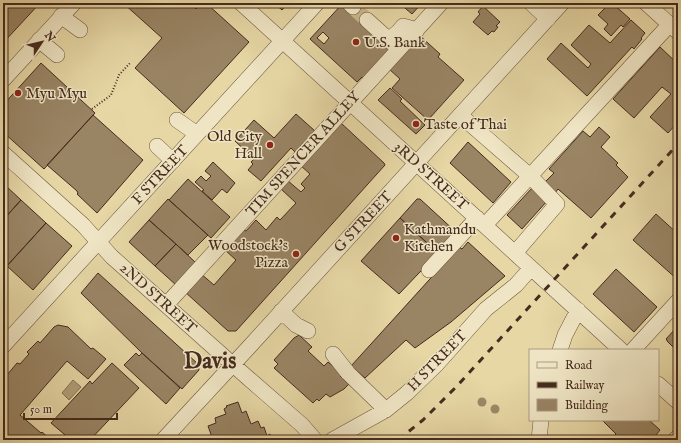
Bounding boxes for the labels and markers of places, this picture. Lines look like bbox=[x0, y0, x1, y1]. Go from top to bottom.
place label: U.S. Bank bbox=[364, 33, 427, 52]
marker: U.S. Bank bbox=[351, 37, 361, 47]
place label: Myu Myu bbox=[26, 84, 87, 103]
marker: Myu Myu bbox=[13, 88, 23, 98]
place label: Taste of Thai bbox=[424, 115, 507, 134]
marker: Taste of Thai bbox=[411, 119, 421, 129]
place label: Old City Hall bbox=[207, 127, 263, 163]
marker: Old City Hall bbox=[265, 140, 275, 150]
place label: Kathmandu Kitchen bbox=[404, 220, 477, 256]
marker: Kathmandu Kitchen bbox=[391, 233, 401, 243]
place label: Woodstock's Pizza bbox=[208, 236, 289, 272]
marker: Woodstock's Pizza bbox=[291, 249, 301, 259]

